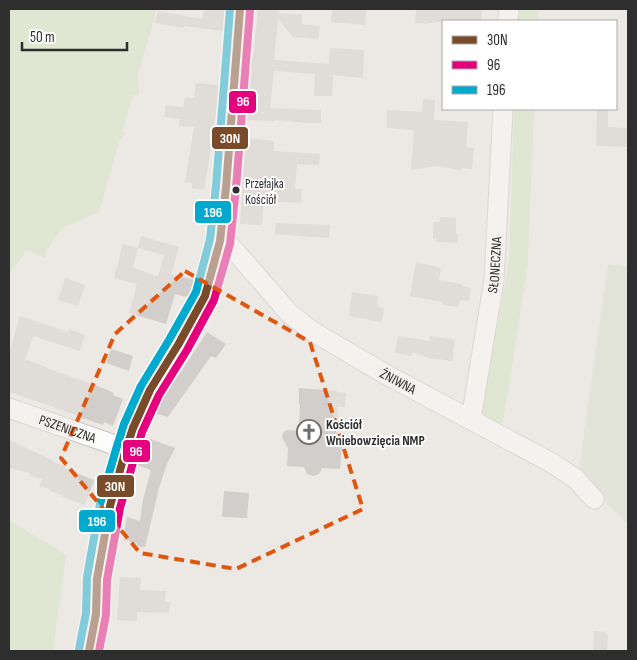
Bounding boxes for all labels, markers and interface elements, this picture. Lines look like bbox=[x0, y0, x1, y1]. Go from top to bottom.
scale bar bbox=[22, 20, 128, 52]
legend bbox=[442, 20, 617, 110]
text: 50 m bbox=[30, 28, 55, 47]
text: 30N bbox=[487, 31, 508, 50]
text: 96 bbox=[487, 56, 500, 75]
text: 196 bbox=[487, 81, 505, 100]
line badge: 96 bbox=[228, 90, 257, 114]
text: 96 bbox=[236, 93, 250, 110]
line badge: 30N bbox=[211, 126, 249, 150]
text: 30N bbox=[220, 130, 240, 147]
place label: Przełajka Kościół bbox=[245, 176, 284, 208]
marker: Przełajka Kościół bbox=[231, 185, 241, 195]
line badge: 196 bbox=[194, 200, 232, 224]
text: 196 bbox=[204, 204, 223, 221]
street label: SŁONECZNA bbox=[484, 235, 505, 294]
street label: ŻNIWNA bbox=[377, 365, 420, 398]
street label: PSZENICZNA bbox=[37, 411, 99, 447]
place label: Kościół Wniebowzięcia NMP bbox=[326, 416, 425, 449]
church icon: Kościół Wniebowzięcia NMP bbox=[296, 419, 322, 445]
line badge: 96 bbox=[122, 439, 151, 463]
text: 96 bbox=[129, 443, 143, 460]
line badge: 30N bbox=[96, 474, 135, 498]
text: 30N bbox=[105, 478, 125, 495]
line badge: 196 bbox=[78, 509, 116, 533]
text: 196 bbox=[88, 513, 107, 530]

